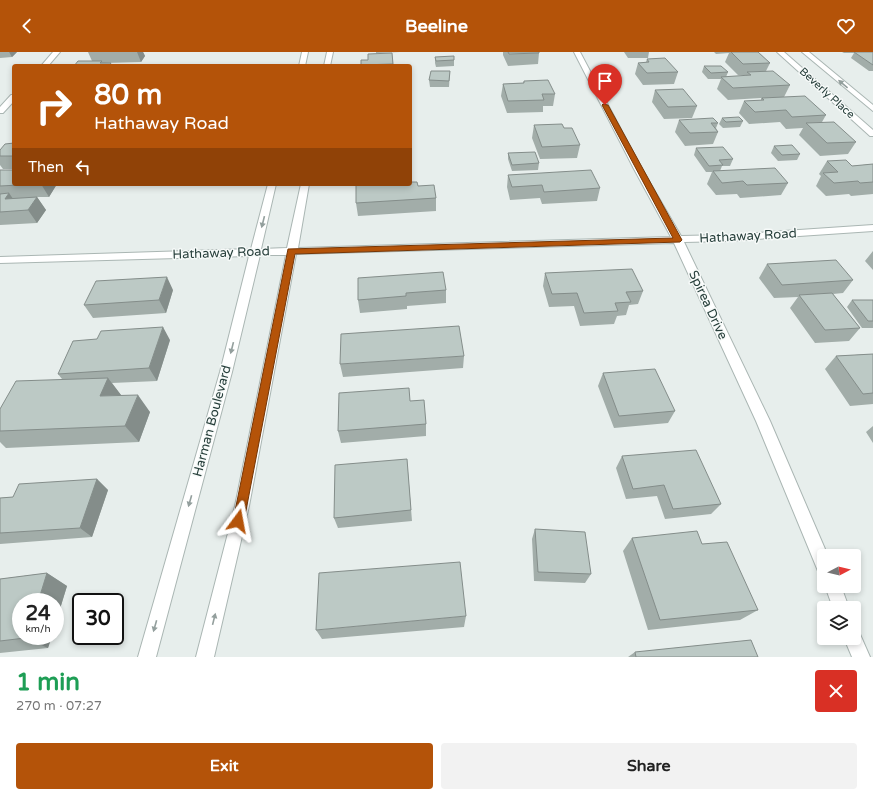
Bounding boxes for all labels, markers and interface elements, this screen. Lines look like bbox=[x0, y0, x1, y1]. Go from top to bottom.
icon: back bbox=[16, 15, 38, 37]
text: Beeline bbox=[405, 15, 468, 37]
icon: heart bbox=[835, 15, 857, 37]
pin bbox=[588, 64, 622, 105]
street label: Beverly Place bbox=[797, 65, 857, 121]
icon: arrive bbox=[594, 70, 616, 92]
text: 80 m bbox=[94, 78, 162, 112]
one-way arrow bbox=[838, 79, 849, 88]
icon: right bbox=[28, 80, 80, 132]
text: Hathaway Road bbox=[94, 112, 229, 134]
icon: left bbox=[72, 156, 94, 178]
text: Then bbox=[28, 158, 64, 176]
one-way arrow bbox=[260, 216, 266, 228]
street label: Hathaway Road bbox=[699, 225, 797, 247]
street label: Hathaway Road bbox=[172, 243, 270, 263]
street label: Spirea Drive bbox=[685, 268, 731, 342]
one-way arrow bbox=[229, 342, 235, 354]
street label: Harman Boulevard bbox=[189, 363, 235, 479]
one-way arrow bbox=[187, 495, 193, 507]
position arrow bbox=[217, 500, 259, 542]
north arrow bbox=[817, 549, 861, 593]
map controls bbox=[817, 549, 861, 645]
speed limit sign: 30 bbox=[72, 593, 124, 645]
button: layers bbox=[817, 601, 861, 645]
text: 24 bbox=[25, 602, 51, 626]
one-way arrow bbox=[212, 613, 218, 625]
one-way arrow bbox=[152, 620, 158, 632]
text: km/h bbox=[25, 623, 51, 635]
text: 1 min bbox=[16, 668, 80, 697]
button: close bbox=[815, 670, 857, 712]
text: 270 m · 07:27 bbox=[16, 698, 102, 714]
button: Exit bbox=[16, 743, 433, 789]
button: Share bbox=[441, 743, 857, 789]

